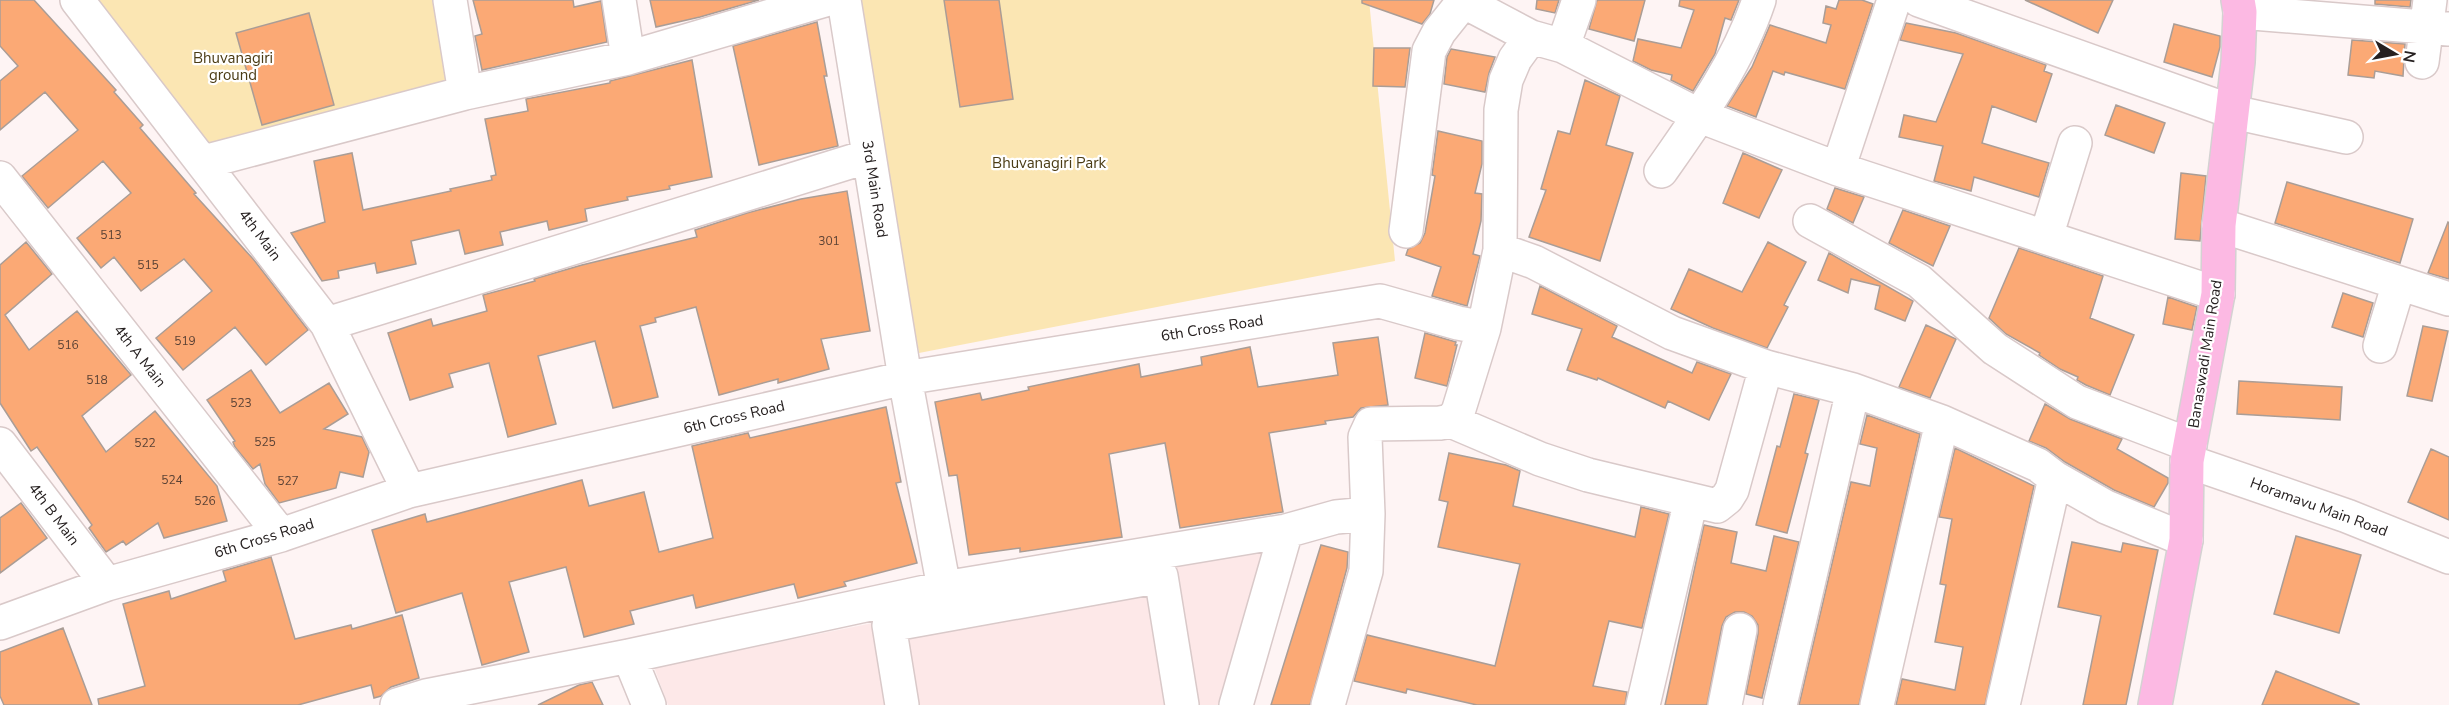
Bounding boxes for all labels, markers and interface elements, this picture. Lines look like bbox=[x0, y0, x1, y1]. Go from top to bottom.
north arrow bbox=[2365, 24, 2425, 84]
park label: Bhuvanagiri ground bbox=[193, 48, 273, 85]
text: N bbox=[2397, 49, 2421, 64]
street label: 3rd Main Road bbox=[857, 139, 893, 239]
park label: Bhuvanagiri Park bbox=[992, 153, 1106, 173]
street label: 4th Main bbox=[234, 205, 286, 265]
house number: 513 bbox=[100, 227, 122, 243]
house number: 301 bbox=[818, 233, 840, 249]
house number: 515 bbox=[137, 257, 159, 273]
street label: Banaswadi Main Road bbox=[2183, 279, 2227, 429]
street label: 6th Cross Road bbox=[1159, 310, 1265, 346]
street label: 4th A Main bbox=[109, 321, 171, 391]
house number: 519 bbox=[174, 333, 196, 349]
house number: 516 bbox=[57, 337, 79, 353]
house number: 518 bbox=[86, 372, 108, 388]
house number: 523 bbox=[230, 395, 252, 411]
street label: 6th Cross Road bbox=[681, 396, 787, 438]
house number: 525 bbox=[254, 434, 276, 450]
house number: 522 bbox=[134, 435, 156, 451]
house number: 524 bbox=[161, 472, 183, 488]
house number: 527 bbox=[277, 473, 299, 489]
street label: Horamavu Main Road bbox=[2247, 473, 2391, 541]
street label: 4th B Main bbox=[24, 479, 84, 549]
house number: 526 bbox=[194, 493, 216, 509]
street label: 6th Cross Road bbox=[212, 513, 316, 563]

